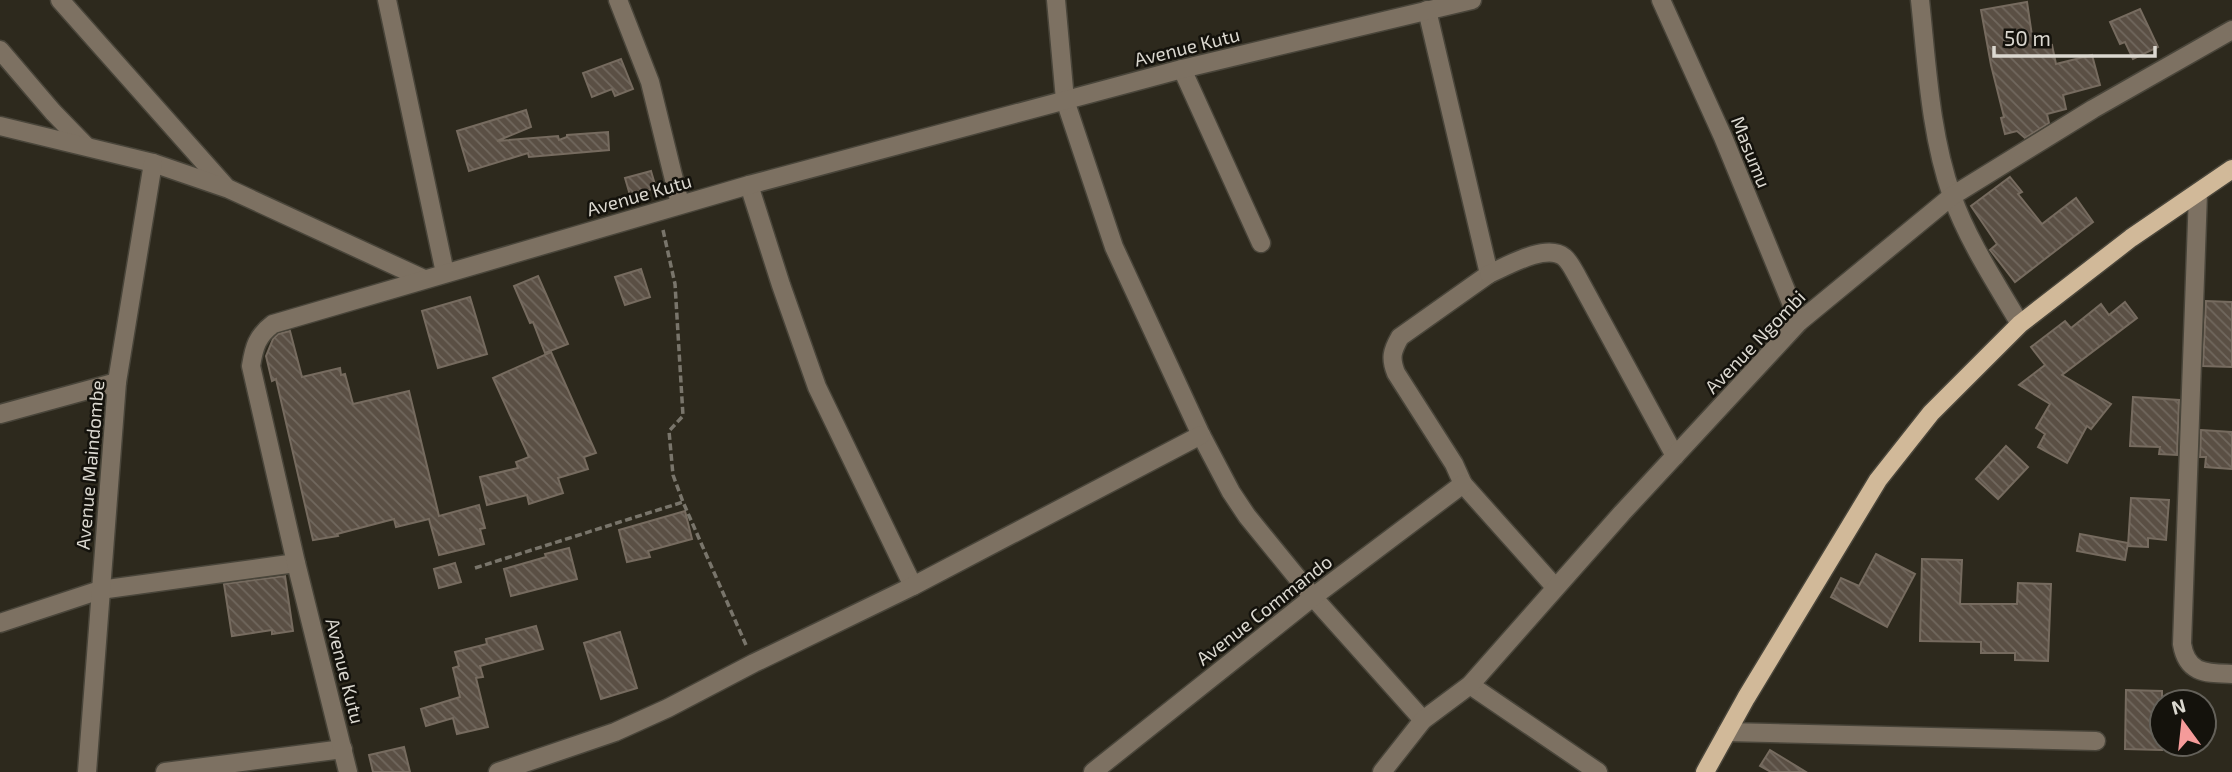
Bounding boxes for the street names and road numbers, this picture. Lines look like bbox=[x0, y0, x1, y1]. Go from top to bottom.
street label: Avenue Kutu bbox=[1132, 22, 1242, 71]
street label: Masumu bbox=[1727, 113, 1776, 191]
street label: Avenue Kutu bbox=[584, 169, 694, 220]
street label: Avenue Ngombi bbox=[1700, 285, 1810, 398]
street label: Avenue Maindombe bbox=[71, 379, 108, 551]
street label: Avenue Commando bbox=[1191, 549, 1336, 670]
street label: Avenue Kutu bbox=[321, 616, 370, 726]

